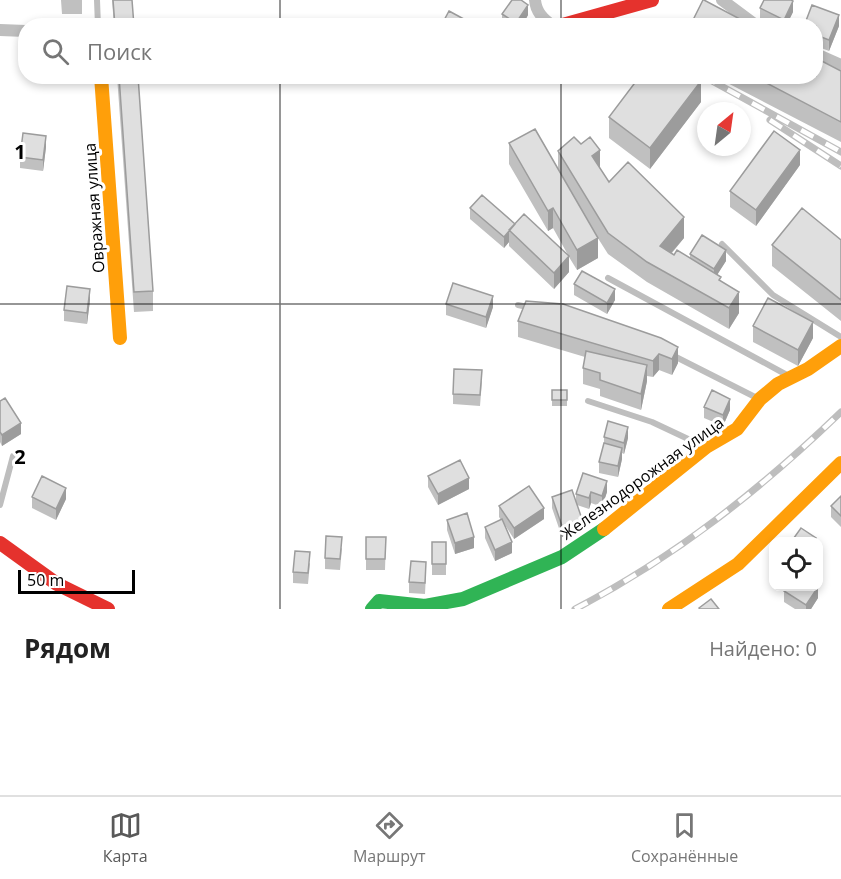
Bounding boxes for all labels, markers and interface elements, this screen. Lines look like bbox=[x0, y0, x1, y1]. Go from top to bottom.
search box bbox=[18, 18, 823, 84]
icon: search bbox=[39, 35, 72, 68]
text: Поиск bbox=[87, 36, 152, 66]
north arrow bbox=[697, 102, 751, 156]
text: 1 bbox=[14, 138, 26, 165]
street label: Овражная улица bbox=[78, 142, 110, 274]
street label: Железнодорожная улица bbox=[556, 411, 728, 545]
text: 2 bbox=[14, 443, 26, 470]
map controls bbox=[769, 537, 823, 591]
button: locate bbox=[769, 537, 823, 591]
scale bar bbox=[18, 567, 135, 594]
text: 50 m bbox=[27, 569, 64, 591]
text: Рядом bbox=[24, 630, 111, 666]
text: Найдено: 0 bbox=[709, 635, 817, 662]
tab: Карта bbox=[103, 809, 148, 867]
tab: Маршрут bbox=[353, 809, 426, 867]
tab: Сохранённые bbox=[631, 809, 738, 867]

